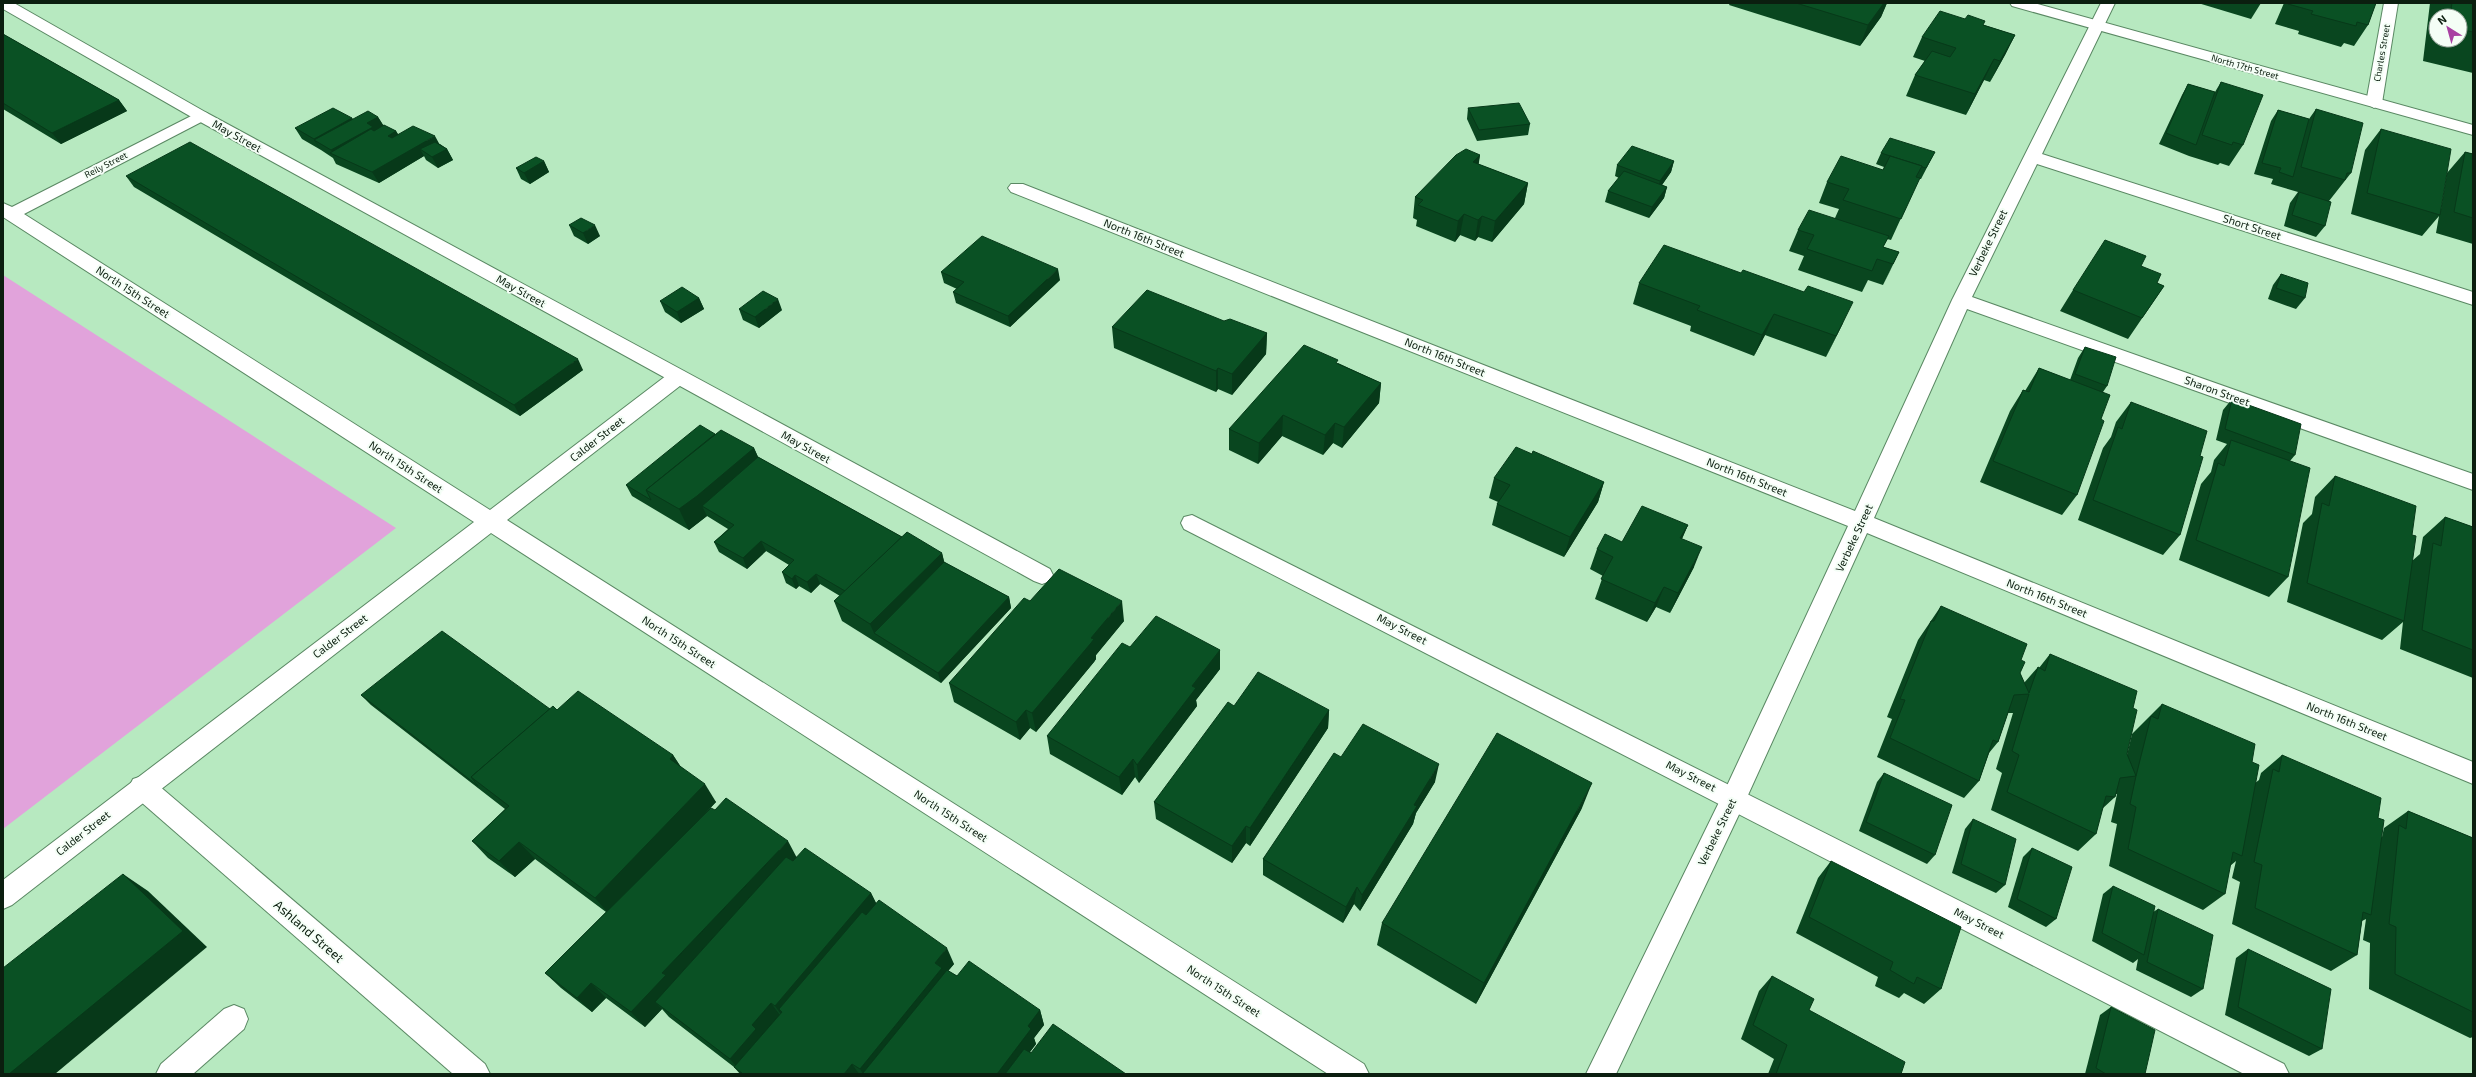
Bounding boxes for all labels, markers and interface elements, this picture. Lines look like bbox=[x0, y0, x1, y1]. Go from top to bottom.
north arrow bbox=[2428, 8, 2468, 48]
text: N bbox=[2435, 12, 2449, 27]
street label: Charles Street bbox=[2371, 23, 2392, 82]
street label: North 17th Street bbox=[2210, 52, 2281, 82]
street label: May Street bbox=[210, 117, 264, 154]
street label: Reily Street bbox=[82, 149, 130, 180]
street label: Verbeke Street bbox=[1966, 207, 2009, 278]
street label: Short Street bbox=[2221, 211, 2283, 242]
street label: North 16th Street bbox=[1102, 215, 1186, 260]
street label: North 15th Street bbox=[94, 263, 173, 320]
street label: May Street bbox=[494, 272, 548, 309]
street label: North 16th Street bbox=[1403, 334, 1487, 379]
street label: Sharon Street bbox=[2183, 373, 2252, 408]
street label: Calder Street bbox=[567, 413, 626, 464]
street label: May Street bbox=[779, 428, 833, 465]
street label: North 15th Street bbox=[367, 438, 446, 495]
street label: North 16th Street bbox=[1705, 454, 1789, 499]
street label: Verbeke Street bbox=[1832, 502, 1875, 574]
street label: North 16th Street bbox=[2005, 575, 2089, 620]
street label: May Street bbox=[1375, 610, 1429, 647]
street label: Calder Street bbox=[310, 611, 370, 660]
street label: North 15th Street bbox=[640, 613, 719, 670]
street label: North 16th Street bbox=[2305, 698, 2389, 743]
street label: May Street bbox=[1664, 757, 1718, 794]
street label: North 15th Street bbox=[912, 787, 991, 844]
street label: Verbeke Street bbox=[1695, 796, 1738, 867]
street label: Calder Street bbox=[53, 807, 112, 858]
street label: Ashland Street bbox=[271, 896, 347, 966]
street label: May Street bbox=[1952, 904, 2006, 941]
street label: North 15th Street bbox=[1185, 962, 1264, 1019]

